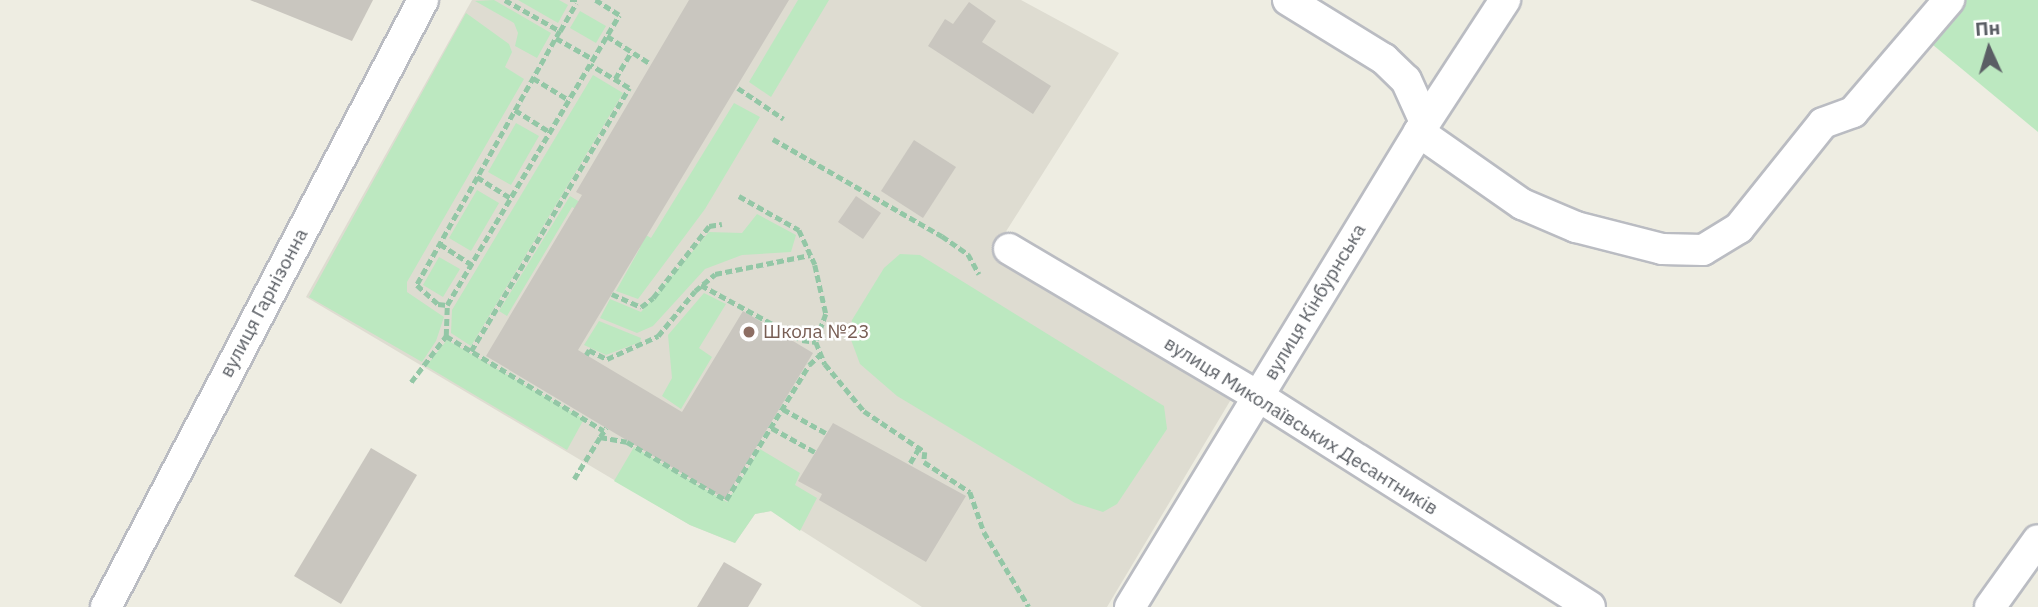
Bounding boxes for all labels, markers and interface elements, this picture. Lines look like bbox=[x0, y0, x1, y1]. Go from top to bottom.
north arrow bbox=[1954, 14, 2024, 84]
text: Пн bbox=[1974, 15, 2001, 41]
street label: вулиця Кінбурнська bbox=[1259, 220, 1371, 384]
street label: вулиця Гарнізонна bbox=[215, 225, 313, 381]
place label: Школа №23 bbox=[763, 321, 870, 343]
marker: Школа №23 bbox=[741, 324, 757, 340]
street label: вулиця Миколаївських Десантників bbox=[1160, 332, 1442, 520]

